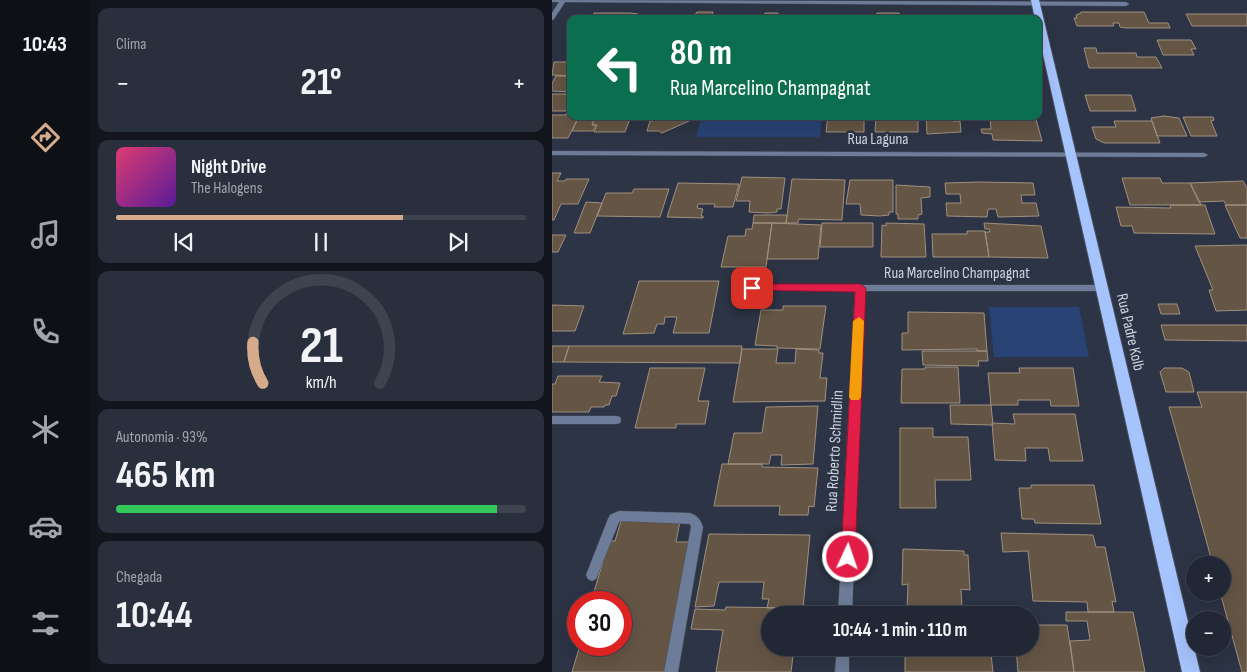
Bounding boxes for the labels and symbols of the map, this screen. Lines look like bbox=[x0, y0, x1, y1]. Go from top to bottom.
street label: Rua Laguna bbox=[848, 130, 908, 149]
street label: Rua Marcelino Champagnat bbox=[884, 264, 1030, 283]
pin bbox=[731, 267, 773, 309]
street label: Rua Padre Kolb bbox=[1112, 292, 1148, 372]
street label: Rua Roberto Schmidlin bbox=[822, 390, 848, 512]
position arrow bbox=[821, 530, 873, 582]
speed limit sign: 30 bbox=[567, 591, 632, 656]

